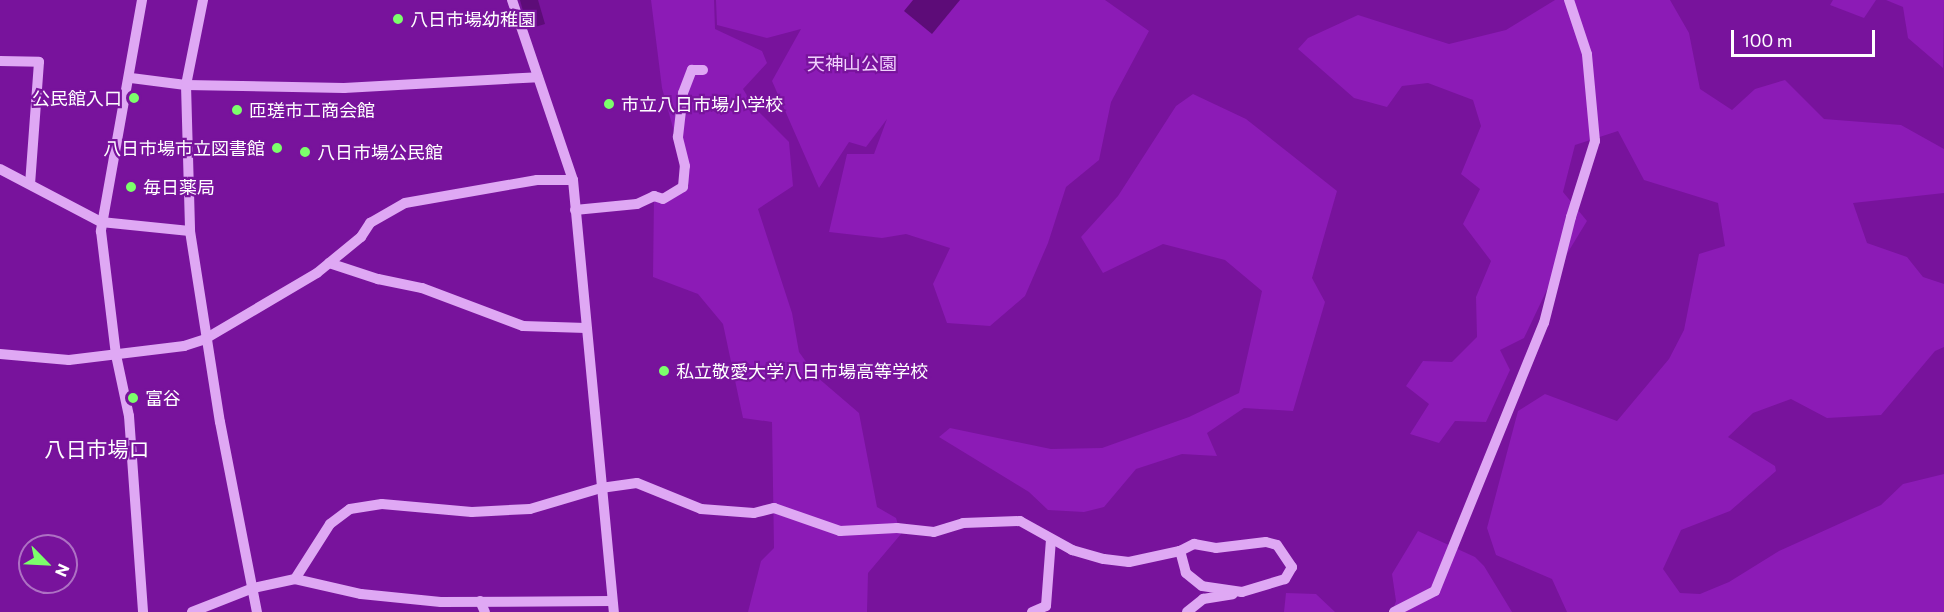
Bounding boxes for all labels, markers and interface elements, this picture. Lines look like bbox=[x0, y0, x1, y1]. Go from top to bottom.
place label: 八日市場幼稚園 bbox=[410, 8, 536, 30]
marker: 八日市場幼稚園 bbox=[391, 12, 405, 26]
scale bar bbox=[1734, 18, 1878, 56]
text: 100 m bbox=[1742, 29, 1792, 51]
park label: 天神山公園 bbox=[807, 52, 897, 74]
place label: 公民館入口 bbox=[32, 87, 122, 109]
marker: 公民館入口 bbox=[127, 91, 141, 105]
place label: 市立八日市場小学校 bbox=[621, 93, 783, 115]
marker: 市立八日市場小学校 bbox=[602, 97, 616, 111]
place label: 匝瑳市工商会館 bbox=[249, 99, 375, 121]
marker: 匝瑳市工商会館 bbox=[230, 103, 244, 117]
place label: 八日市場市立図書館 bbox=[103, 137, 265, 159]
marker: 八日市場市立図書館 bbox=[270, 141, 284, 155]
place label: 八日市場公民館 bbox=[317, 141, 443, 163]
marker: 八日市場公民館 bbox=[298, 145, 312, 159]
place label: 毎日薬局 bbox=[143, 176, 215, 198]
marker: 毎日薬局 bbox=[124, 180, 138, 194]
place label: 私立敬愛大学八日市場高等学校 bbox=[676, 360, 928, 382]
marker: 私立敬愛大学八日市場高等学校 bbox=[657, 364, 671, 378]
place label: 富谷 bbox=[145, 387, 181, 409]
marker: 富谷 bbox=[126, 391, 140, 405]
district label: 八日市場ロ bbox=[45, 436, 149, 462]
north arrow bbox=[18, 534, 78, 594]
text: N bbox=[52, 561, 74, 580]

